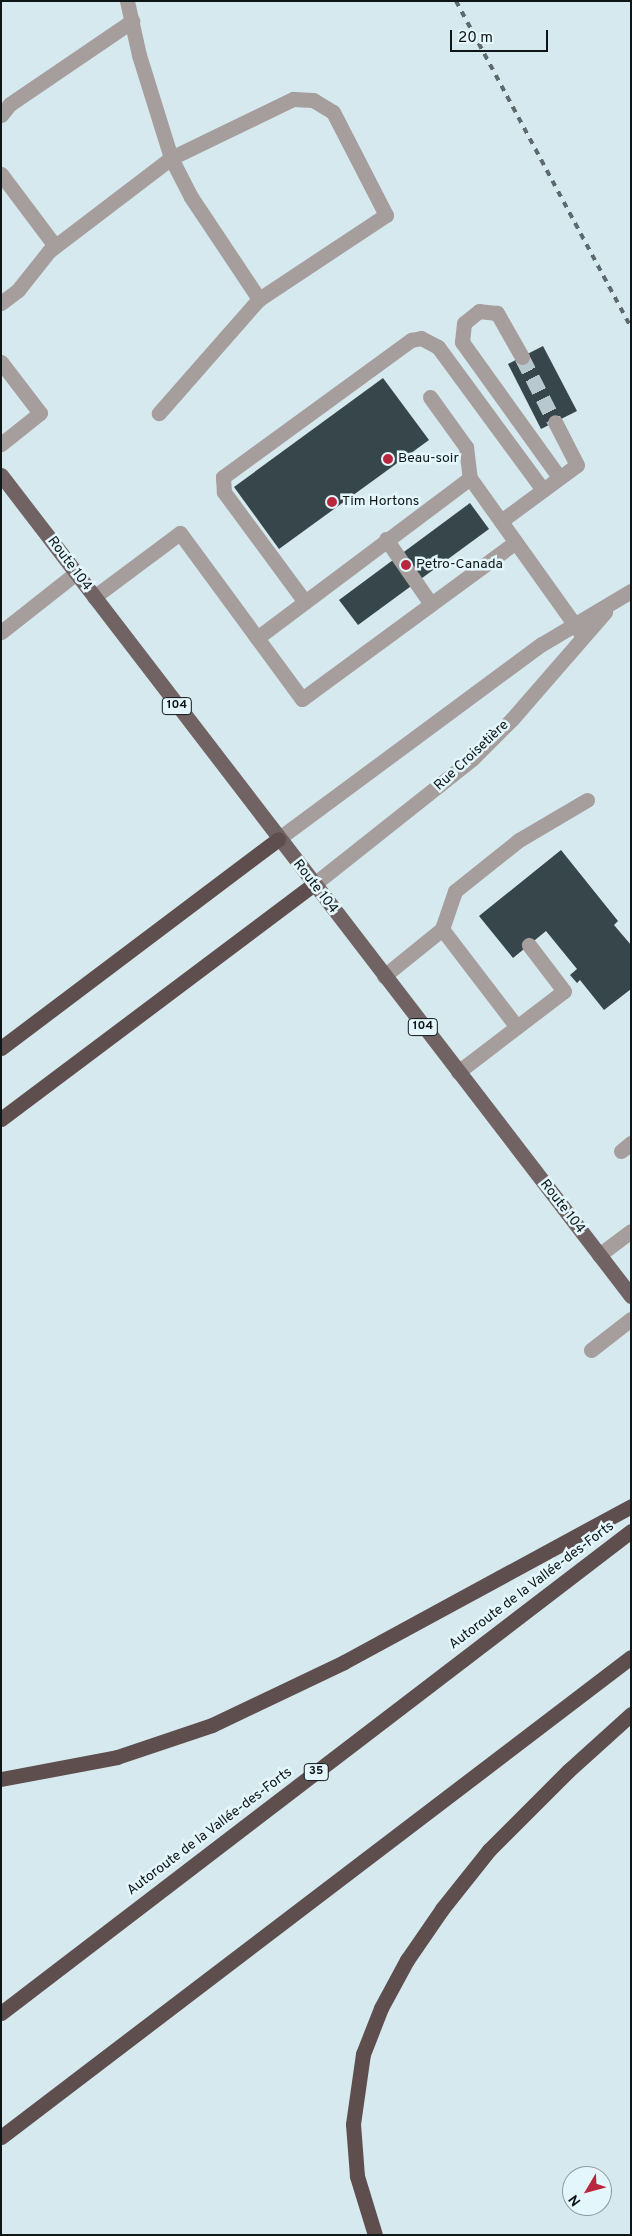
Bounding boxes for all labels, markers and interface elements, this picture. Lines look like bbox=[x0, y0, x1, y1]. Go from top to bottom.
scale bar bbox=[452, 20, 550, 52]
text: 20 m bbox=[458, 29, 493, 48]
place label: Beau-soir bbox=[398, 451, 459, 467]
marker: Beau-soir bbox=[382, 453, 394, 465]
place label: Tim Hortons bbox=[342, 494, 419, 510]
marker: Tim Hortons bbox=[326, 496, 338, 508]
street label: Route 104 bbox=[43, 534, 95, 594]
place label: Petro-Canada bbox=[416, 557, 503, 573]
marker: Petro-Canada bbox=[400, 559, 412, 571]
road number: 104 bbox=[161, 696, 193, 716]
street label: Rue Croisetière bbox=[431, 717, 513, 795]
street label: Route 104 bbox=[289, 857, 341, 917]
road number: 104 bbox=[407, 1018, 439, 1036]
street label: Route 104 bbox=[536, 1177, 588, 1237]
street label: Autoroute de la Vallée-des-Forts bbox=[446, 1518, 618, 1654]
road number: 35 bbox=[304, 1762, 328, 1781]
street label: Autoroute de la Vallée-des-Forts bbox=[124, 1764, 296, 1900]
north arrow bbox=[562, 2166, 612, 2216]
text: N bbox=[566, 2191, 585, 2209]

